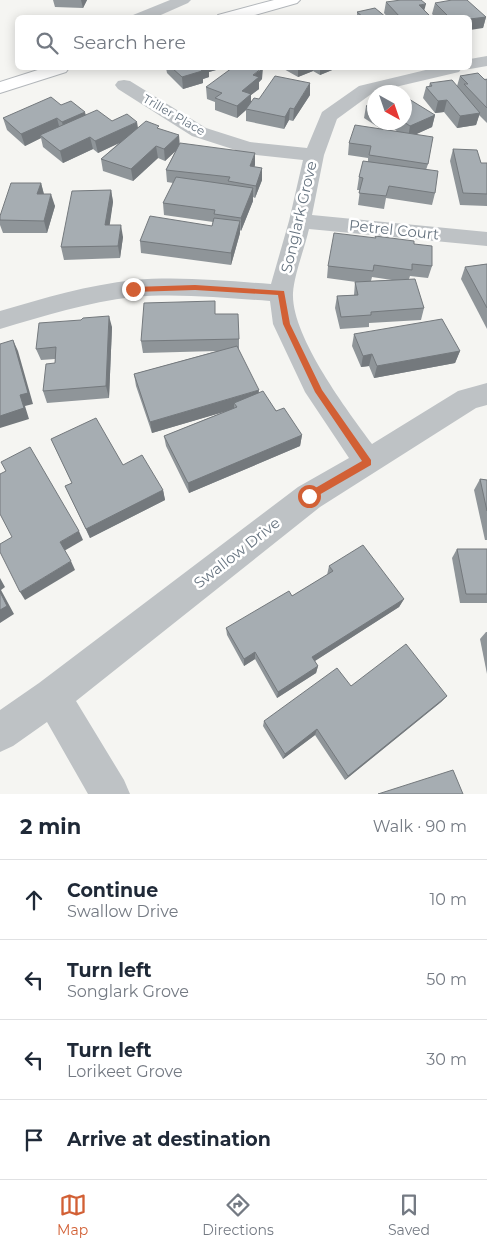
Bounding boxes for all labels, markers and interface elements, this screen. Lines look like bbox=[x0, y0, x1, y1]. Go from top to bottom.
search box bbox=[15, 15, 472, 70]
icon: search bbox=[33, 29, 61, 57]
text: Search here bbox=[73, 31, 186, 54]
north arrow bbox=[367, 85, 412, 130]
street label: Triller Place bbox=[141, 91, 208, 138]
street label: Songlark Grove bbox=[276, 159, 321, 275]
street label: Petrel Court bbox=[348, 215, 440, 244]
route end bbox=[122, 278, 145, 301]
route start bbox=[298, 485, 321, 508]
street label: Swallow Drive bbox=[190, 513, 284, 592]
text: 2 min bbox=[20, 814, 81, 839]
text: Walk · 90 m bbox=[373, 817, 467, 836]
text: Continue bbox=[67, 879, 158, 902]
icon: ahead bbox=[20, 886, 48, 914]
text: 10 m bbox=[429, 890, 467, 909]
text: Swallow Drive bbox=[67, 902, 178, 921]
text: Turn left bbox=[67, 959, 152, 982]
icon: left bbox=[20, 966, 48, 994]
text: 50 m bbox=[426, 970, 467, 989]
text: Songlark Grove bbox=[67, 982, 189, 1001]
text: Turn left bbox=[67, 1039, 152, 1062]
icon: left bbox=[20, 1046, 48, 1074]
text: 30 m bbox=[426, 1050, 467, 1069]
text: Lorikeet Grove bbox=[67, 1062, 183, 1081]
icon: arrive bbox=[20, 1126, 48, 1154]
text: Arrive at destination bbox=[67, 1128, 271, 1151]
tab: Map bbox=[57, 1191, 88, 1239]
tab: Directions bbox=[202, 1191, 274, 1239]
tab: Saved bbox=[388, 1191, 430, 1239]

